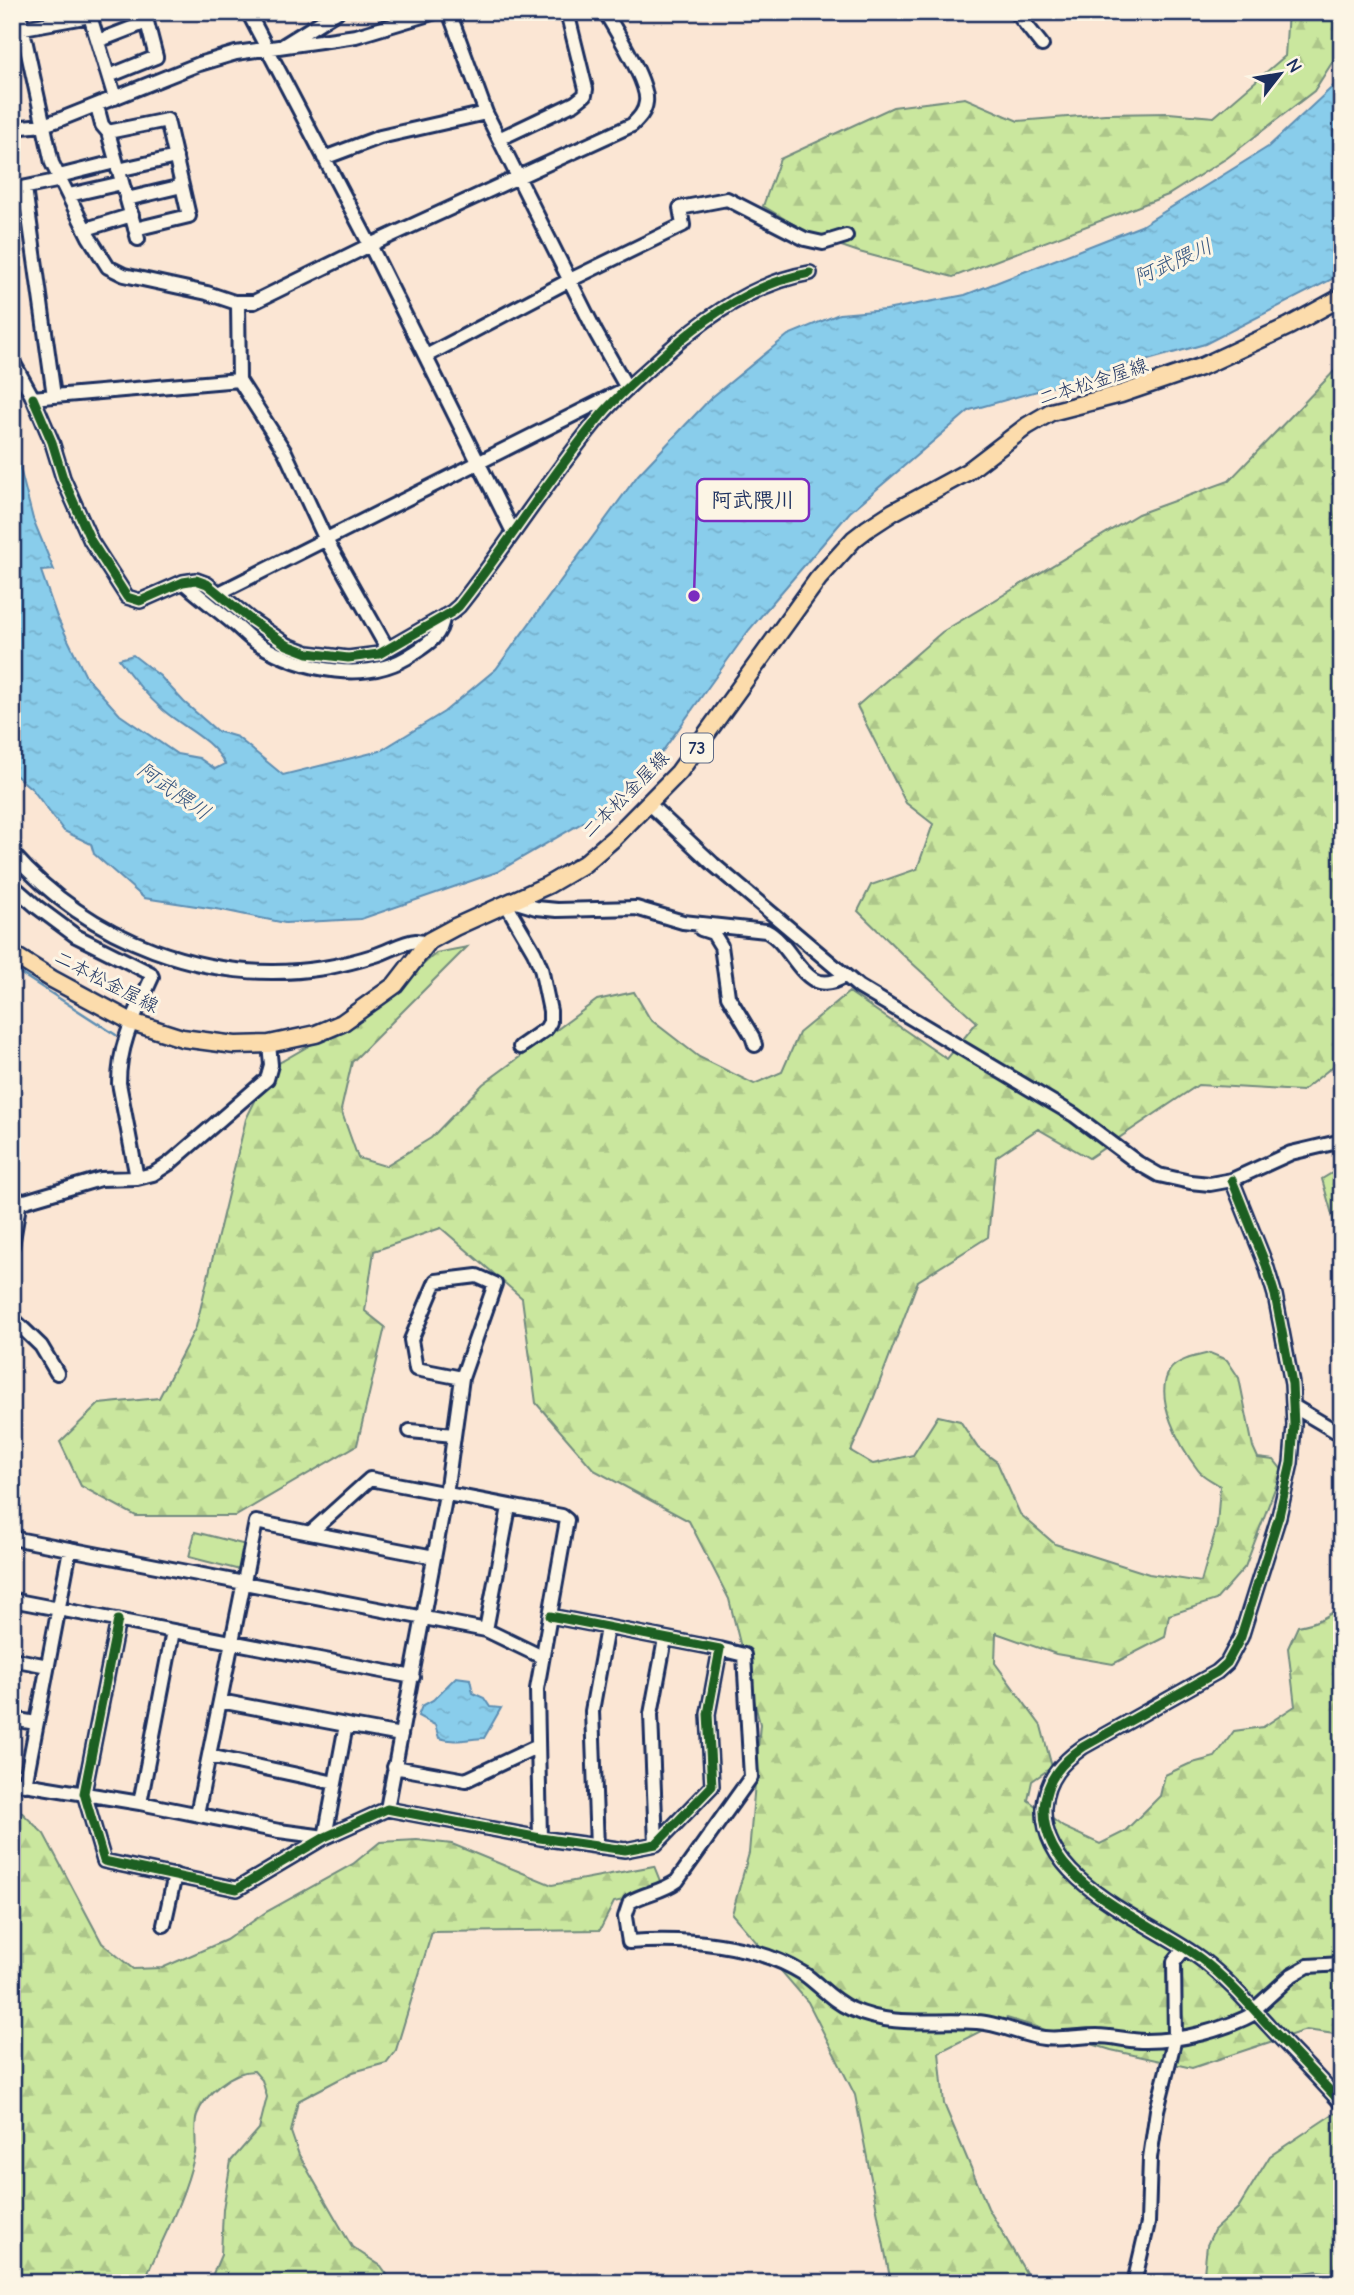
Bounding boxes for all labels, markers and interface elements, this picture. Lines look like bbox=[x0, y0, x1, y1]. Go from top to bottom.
north arrow bbox=[1246, 38, 1316, 108]
text: N bbox=[1281, 55, 1306, 77]
water label: 阿武隈川 bbox=[1130, 234, 1216, 290]
street label: 二本松金屋線 bbox=[1036, 354, 1151, 410]
callout: 阿武隈川 bbox=[697, 479, 809, 521]
text: 阿武隈川 bbox=[711, 488, 795, 512]
road number: 73 bbox=[681, 734, 713, 762]
street label: 二本松金屋線 bbox=[578, 747, 674, 843]
water label: 阿武隈川 bbox=[133, 757, 215, 825]
street label: 二本松金屋線 bbox=[51, 946, 162, 1018]

